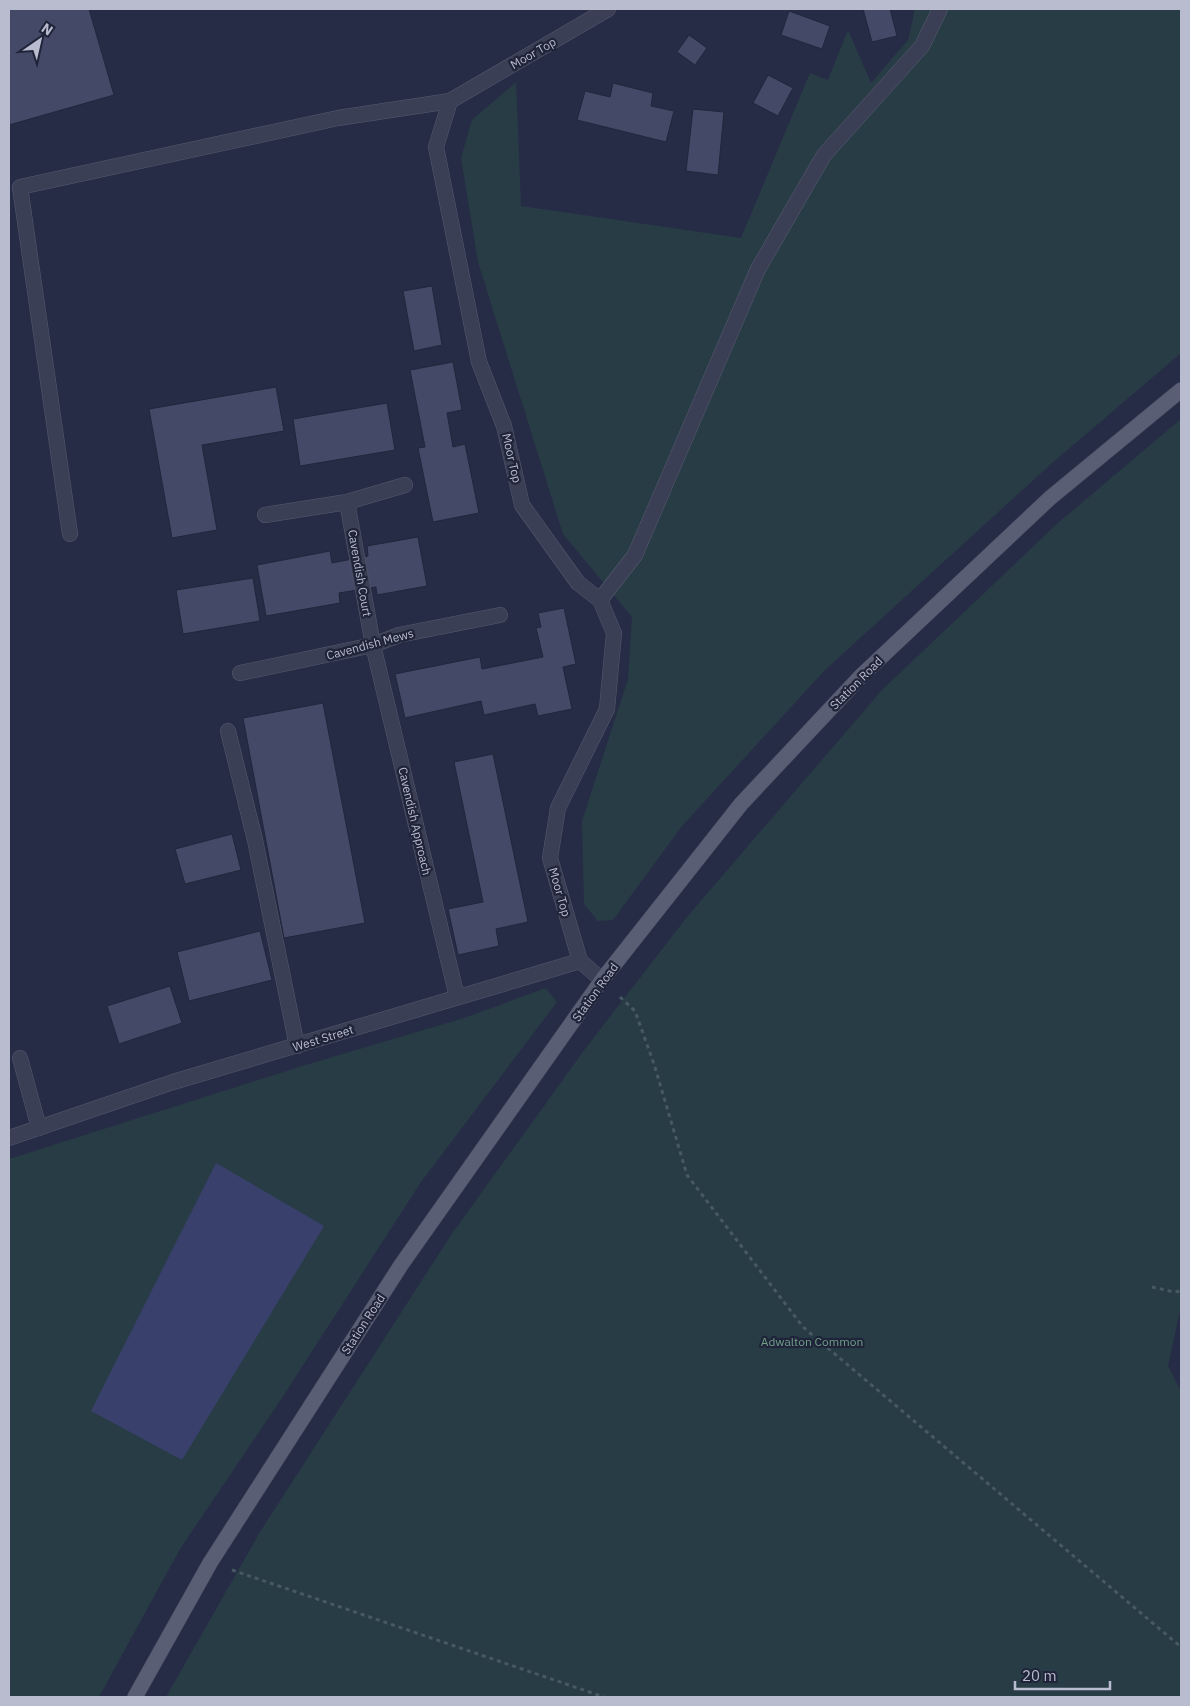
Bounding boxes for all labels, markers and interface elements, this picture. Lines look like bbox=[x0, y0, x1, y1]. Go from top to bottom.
north arrow bbox=[15, 15, 65, 65]
text: N bbox=[38, 19, 57, 40]
street label: Moor Top bbox=[508, 34, 559, 72]
street label: Moor Top bbox=[499, 432, 525, 484]
street label: Cavendish Court bbox=[345, 528, 375, 618]
street label: Cavendish Mews bbox=[325, 625, 415, 663]
street label: Station Road bbox=[826, 653, 886, 713]
street label: Cavendish Approach bbox=[395, 766, 435, 876]
street label: Moor Top bbox=[546, 866, 574, 918]
street label: Station Road bbox=[569, 960, 621, 1024]
street label: West Street bbox=[291, 1022, 355, 1054]
street label: Station Road bbox=[338, 1291, 388, 1357]
park label: Adwalton Common bbox=[761, 1334, 863, 1349]
scale bar bbox=[1015, 1658, 1110, 1690]
text: 20 m bbox=[1022, 1666, 1057, 1685]

